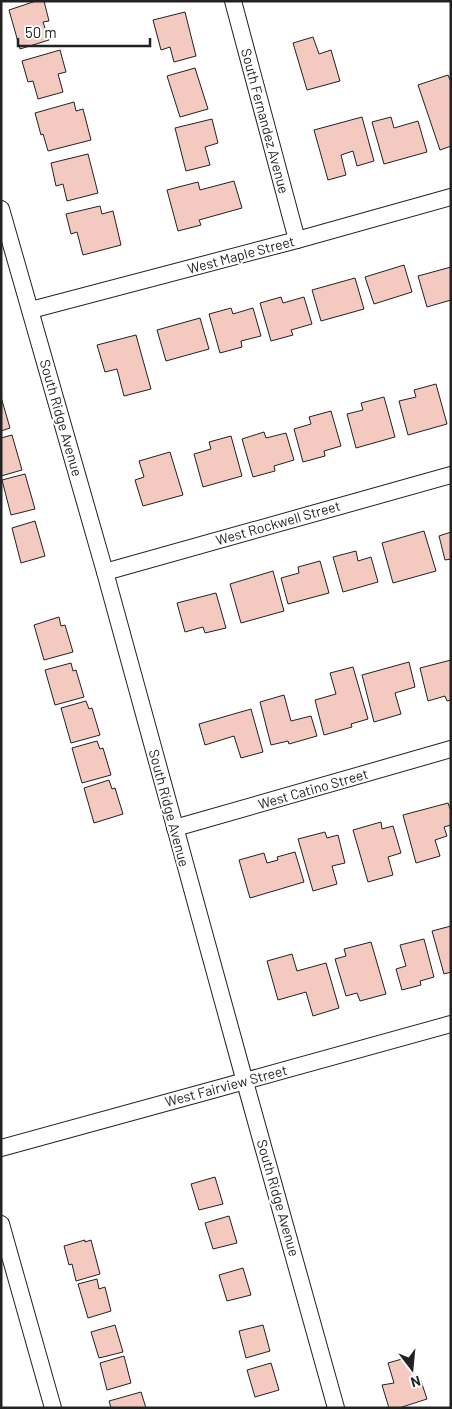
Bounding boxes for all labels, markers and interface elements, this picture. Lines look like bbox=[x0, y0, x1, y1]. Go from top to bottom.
scale bar bbox=[18, 15, 150, 47]
text: 50 m bbox=[25, 23, 57, 41]
street label: South Fernandez Avenue bbox=[238, 46, 293, 195]
street label: West Maple Street bbox=[185, 232, 296, 277]
street label: South Ridge Avenue bbox=[37, 357, 86, 478]
street label: West Rockwell Street bbox=[214, 497, 342, 548]
street label: South Ridge Avenue bbox=[146, 747, 193, 868]
street label: West Catino Street bbox=[256, 765, 370, 812]
street label: West Fairview Street bbox=[163, 1061, 289, 1110]
street label: South Ridge Avenue bbox=[254, 1137, 303, 1258]
north arrow bbox=[387, 1344, 437, 1394]
text: N bbox=[409, 1373, 423, 1391]

